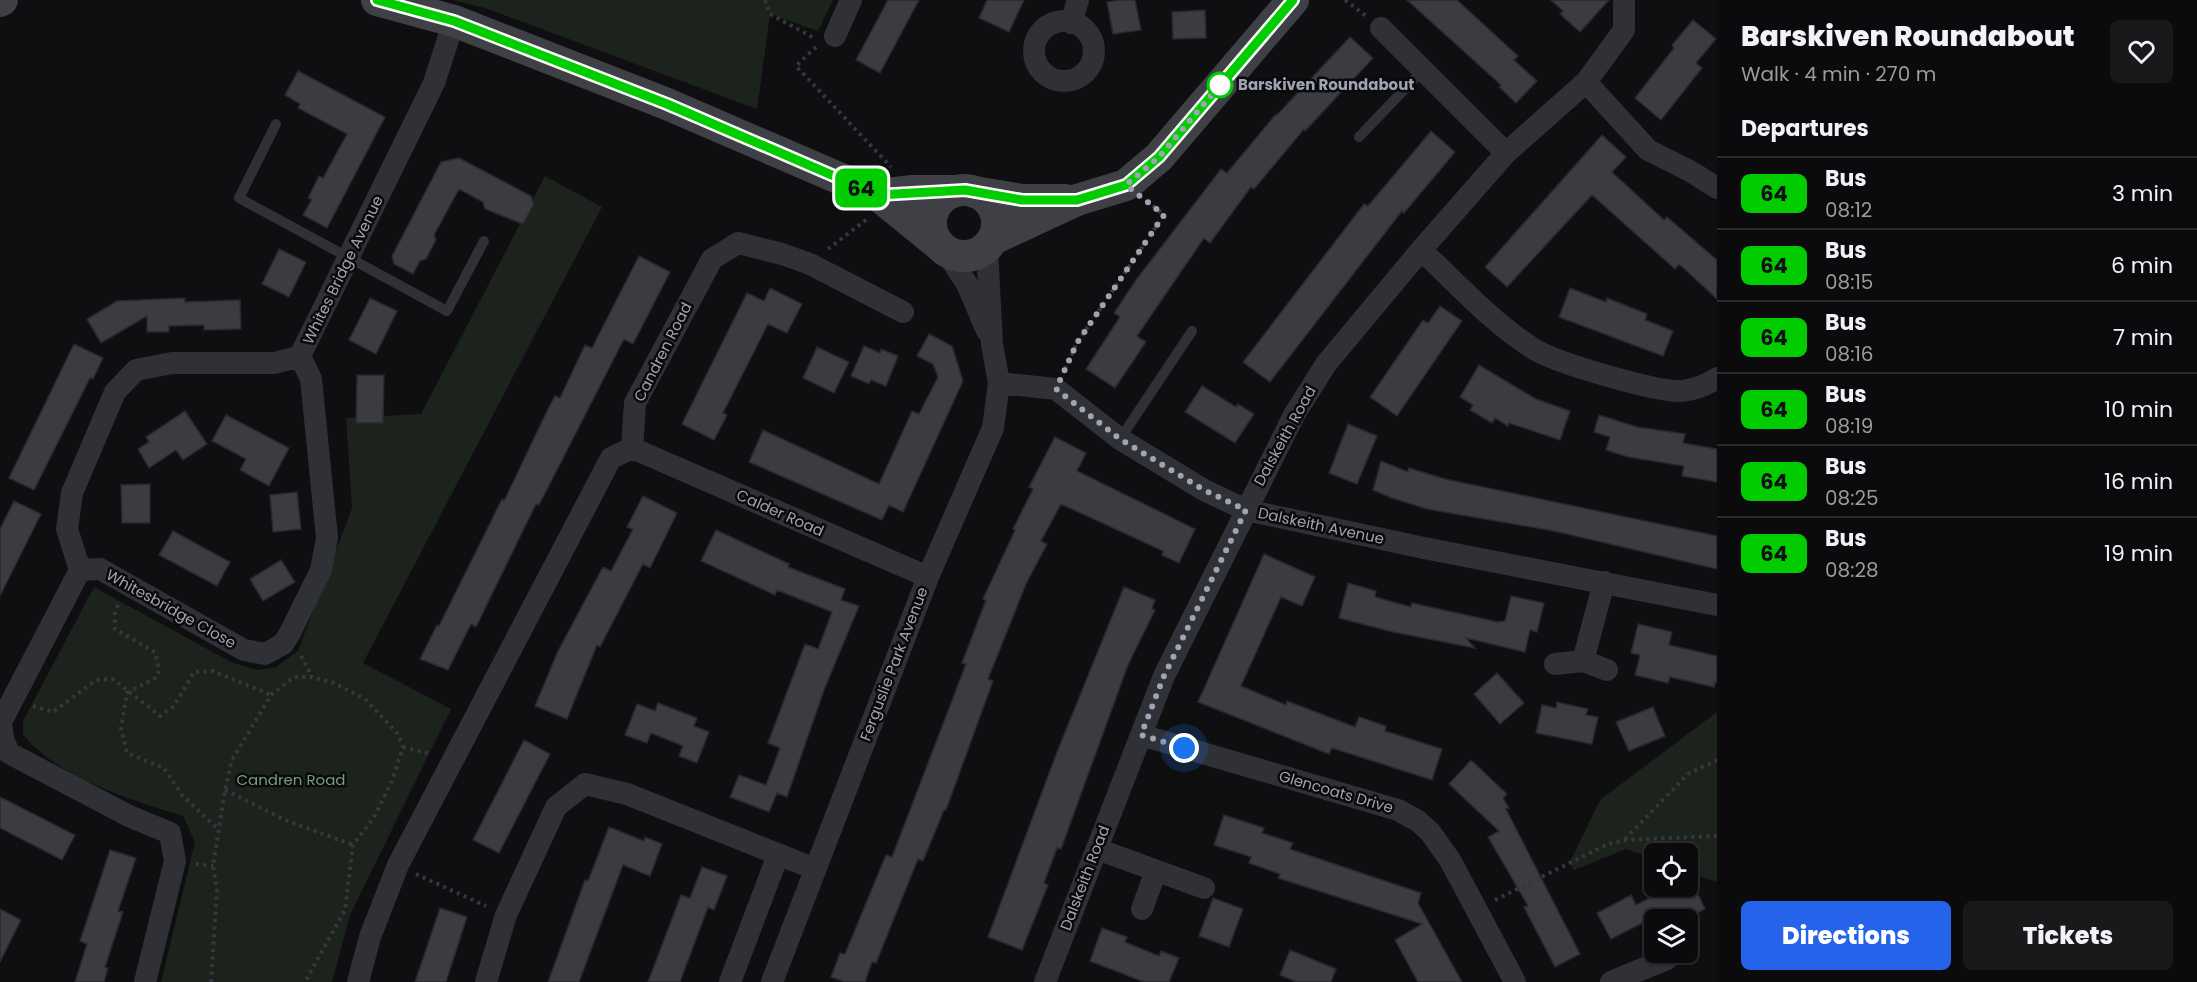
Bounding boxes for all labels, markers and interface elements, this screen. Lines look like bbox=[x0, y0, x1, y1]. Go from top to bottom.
text: Barskiven Roundabout bbox=[1741, 17, 2075, 56]
button: heart bbox=[2110, 20, 2173, 83]
text: Walk · 4 min · 270 m bbox=[1741, 60, 1936, 88]
marker: Barskiven Roundabout bbox=[1207, 72, 1233, 98]
place label: Barskiven Roundabout bbox=[1238, 74, 1414, 95]
text: Departures bbox=[1741, 113, 1869, 144]
text: Bus bbox=[1825, 163, 1867, 194]
line badge: 64 bbox=[834, 168, 888, 207]
text: 64 bbox=[847, 174, 875, 203]
text: 3 min bbox=[2112, 178, 2173, 209]
text: 64 bbox=[1760, 179, 1788, 208]
street label: Whites Bridge Avenue bbox=[297, 192, 388, 348]
text: 08:12 bbox=[1825, 196, 1872, 224]
text: Bus bbox=[1825, 235, 1867, 266]
text: 6 min bbox=[2111, 250, 2173, 281]
text: 64 bbox=[1760, 251, 1788, 280]
text: 08:15 bbox=[1825, 268, 1873, 296]
street label: Candren Road bbox=[628, 298, 697, 405]
text: Bus bbox=[1825, 307, 1867, 338]
text: 7 min bbox=[2113, 322, 2173, 353]
text: 64 bbox=[1760, 323, 1788, 352]
text: 08:16 bbox=[1825, 340, 1874, 368]
text: Bus bbox=[1825, 379, 1867, 410]
street label: Dalskeith Road bbox=[1248, 382, 1321, 489]
text: 10 min bbox=[2104, 394, 2173, 425]
text: 64 bbox=[1760, 395, 1788, 424]
text: 08:19 bbox=[1825, 412, 1873, 440]
text: Bus bbox=[1825, 451, 1867, 482]
text: 16 min bbox=[2104, 466, 2173, 497]
text: 64 bbox=[1760, 467, 1788, 496]
street label: Calder Road bbox=[733, 484, 827, 541]
text: 08:25 bbox=[1825, 484, 1879, 512]
street label: Dalskeith Avenue bbox=[1256, 502, 1386, 549]
text: Bus bbox=[1825, 523, 1867, 554]
text: 19 min bbox=[2104, 538, 2173, 569]
text: 64 bbox=[1760, 539, 1788, 568]
text: 08:28 bbox=[1825, 556, 1879, 584]
street label: Whitesbridge Close bbox=[103, 564, 240, 653]
street label: Ferguslie Park Avenue bbox=[854, 584, 933, 744]
your location bbox=[1169, 733, 1199, 763]
street label: Glencoats Drive bbox=[1277, 765, 1396, 818]
park label: Candren Road bbox=[237, 769, 345, 790]
street label: Dalskeith Road bbox=[1055, 822, 1114, 933]
map controls bbox=[1644, 843, 1698, 963]
button: locate bbox=[1644, 843, 1698, 897]
button: Directions bbox=[1741, 901, 1951, 970]
button: Tickets bbox=[1963, 901, 2173, 970]
button: layers bbox=[1644, 909, 1698, 963]

